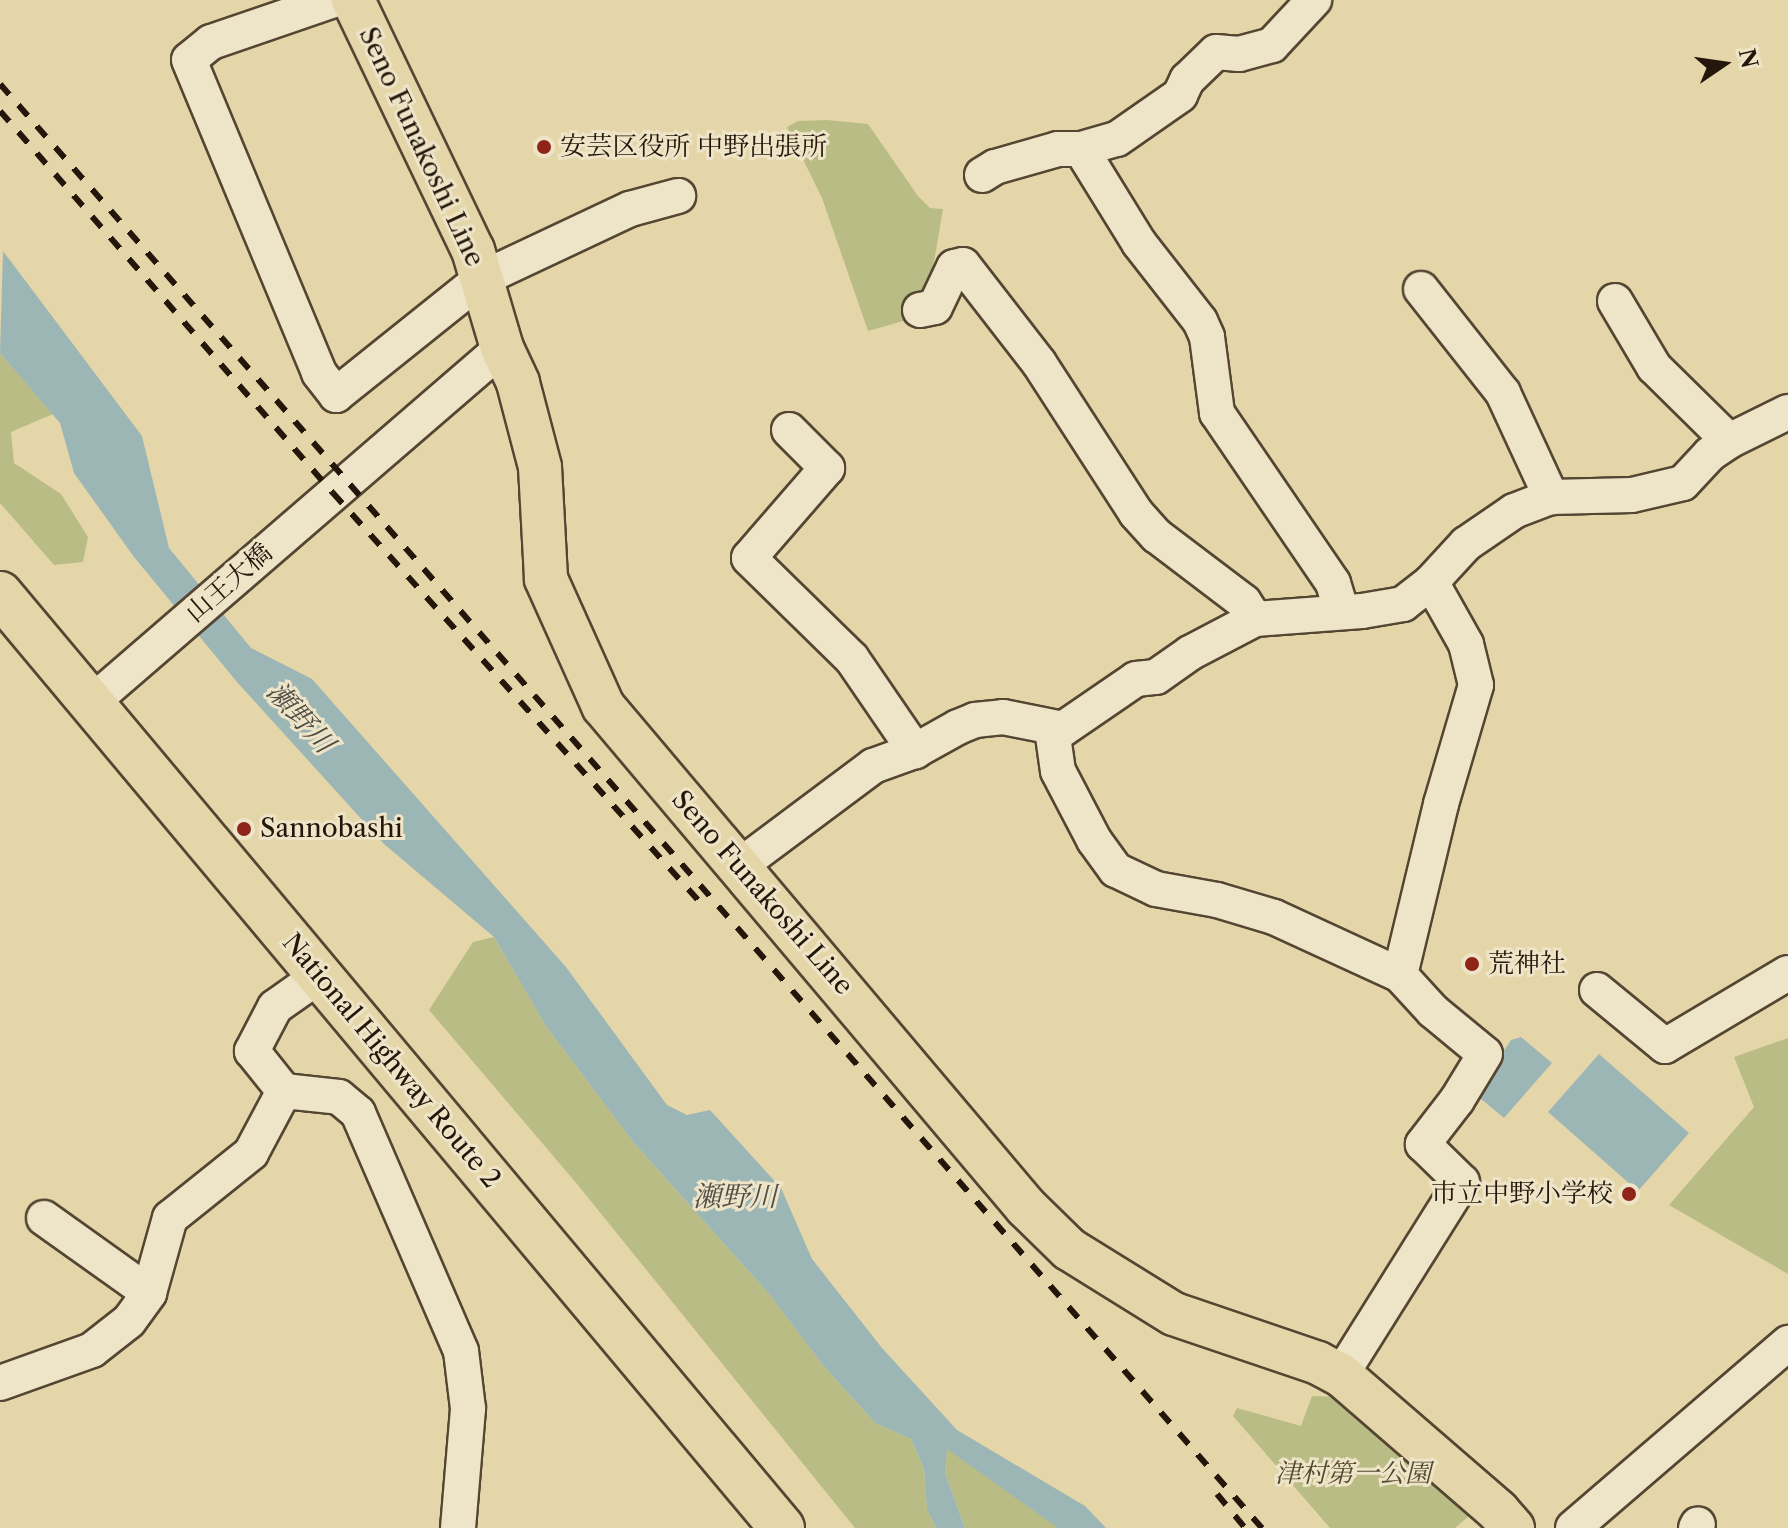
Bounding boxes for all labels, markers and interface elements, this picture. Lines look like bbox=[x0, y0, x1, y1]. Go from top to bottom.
street label: Seno Funakoshi Line bbox=[352, 22, 490, 272]
north arrow bbox=[1684, 24, 1764, 104]
text: N bbox=[1733, 46, 1763, 71]
place label: 安芸区役所 中野出張所 bbox=[560, 131, 827, 163]
marker: 安芸区役所 中野出張所 bbox=[535, 138, 553, 156]
street label: 山王大橋 bbox=[180, 537, 278, 629]
water label: 瀬野川 bbox=[260, 675, 342, 759]
street label: Seno Funakoshi Line bbox=[665, 785, 859, 1001]
place label: Sannobashi bbox=[260, 813, 403, 845]
marker: Sannobashi bbox=[235, 820, 253, 838]
street label: National Highway Route 2 bbox=[275, 927, 507, 1195]
place label: 荒神社 bbox=[1488, 948, 1566, 980]
marker: 荒神社 bbox=[1463, 955, 1481, 973]
place label: 市立中野小学校 bbox=[1431, 1178, 1613, 1210]
water label: 瀬野川 bbox=[693, 1179, 777, 1213]
marker: 市立中野小学校 bbox=[1620, 1185, 1638, 1203]
park label: 津村第一公園 bbox=[1275, 1458, 1431, 1490]

